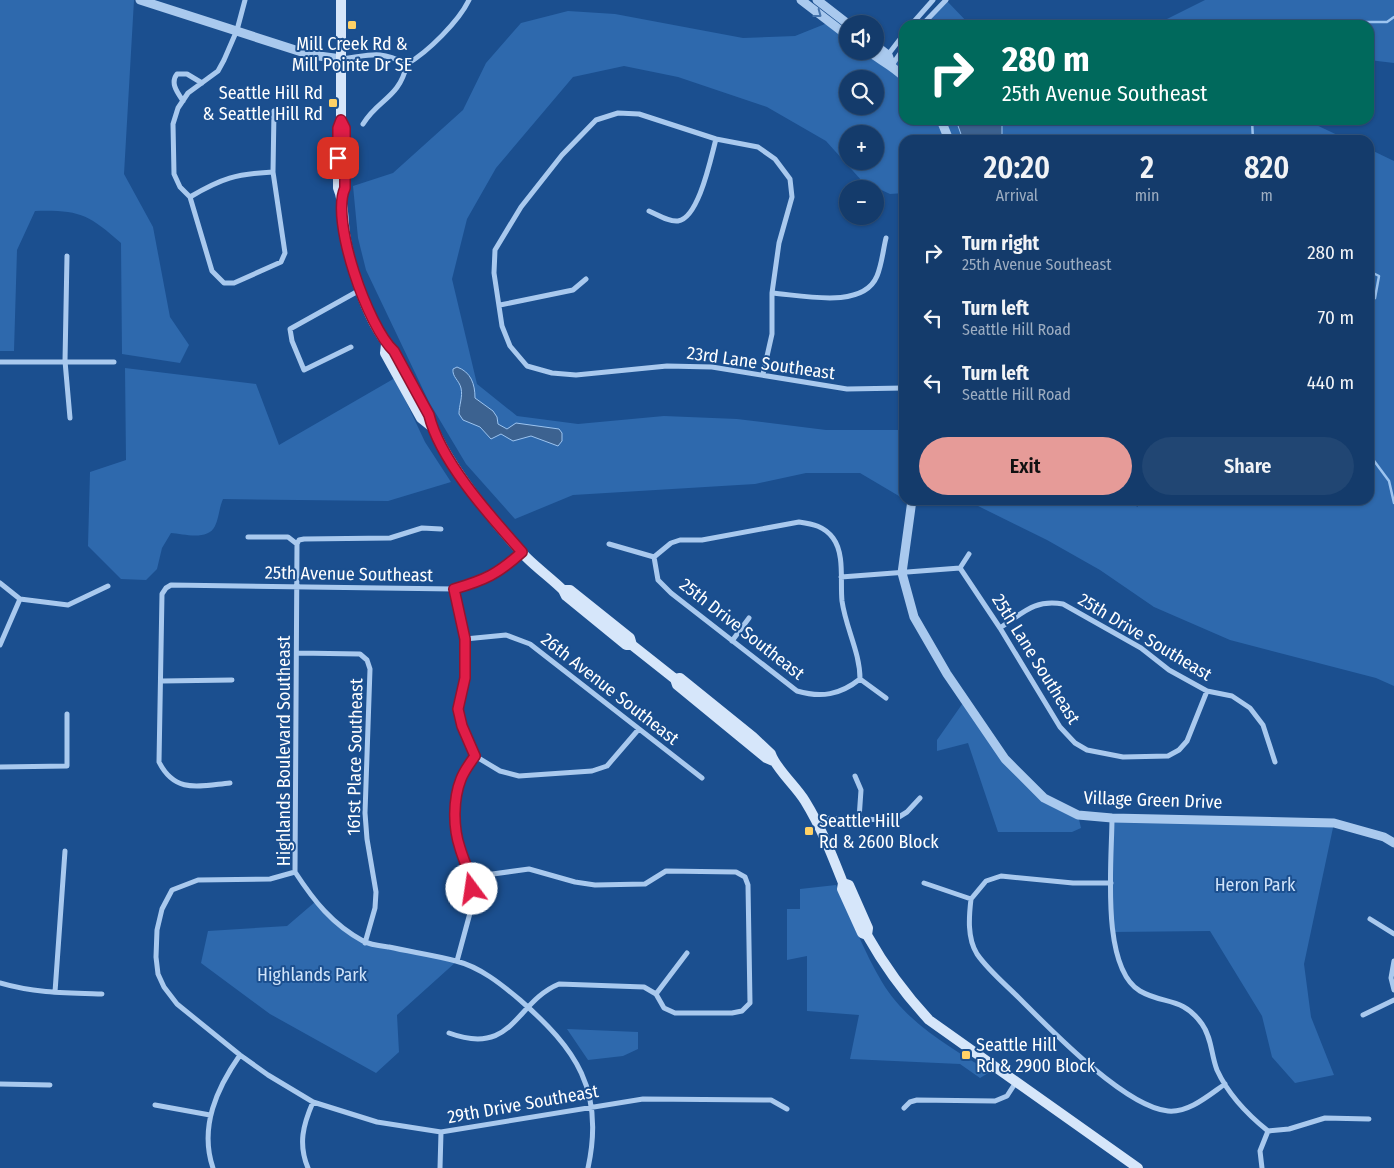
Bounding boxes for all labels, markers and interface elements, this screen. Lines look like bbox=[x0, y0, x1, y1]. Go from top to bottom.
one-way arrow bbox=[812, 8, 821, 16]
map controls bbox=[839, 15, 884, 225]
button: sound bbox=[839, 15, 884, 60]
marker: Mill Creek Rd & Mill Pointe Dr SE bbox=[346, 19, 358, 31]
place label: Mill Creek Rd & Mill Pointe Dr SE bbox=[292, 33, 412, 76]
text: 280 m bbox=[1002, 38, 1090, 80]
icon: right bbox=[919, 40, 984, 105]
button: search bbox=[839, 70, 884, 115]
text: 25th Avenue Southeast bbox=[1002, 80, 1208, 107]
place label: Seattle Hill Rd & Seattle Hill Rd bbox=[203, 82, 323, 125]
marker: Seattle Hill Rd & Seattle Hill Rd bbox=[327, 97, 339, 109]
button: + bbox=[839, 125, 884, 170]
pin bbox=[317, 137, 359, 179]
icon: arrive bbox=[324, 144, 352, 172]
text: 20:20 bbox=[984, 150, 1050, 186]
text: 2 bbox=[1140, 150, 1154, 186]
text: 820 bbox=[1244, 150, 1289, 186]
button: − bbox=[839, 180, 884, 225]
text: Arrival bbox=[996, 186, 1038, 205]
text: min bbox=[1135, 186, 1160, 205]
text: m bbox=[1261, 186, 1273, 205]
text: Turn right bbox=[962, 232, 1039, 255]
icon: right bbox=[919, 239, 947, 267]
text: 280 m bbox=[1307, 241, 1354, 264]
text: 25th Avenue Southeast bbox=[962, 255, 1112, 274]
text: Turn left bbox=[962, 297, 1029, 320]
icon: left bbox=[919, 304, 947, 332]
text: 70 m bbox=[1318, 306, 1354, 329]
text: Seattle Hill Road bbox=[962, 320, 1071, 339]
street label: 23rd Lane Southeast bbox=[686, 342, 836, 384]
text: Turn left bbox=[962, 362, 1029, 385]
icon: left bbox=[919, 369, 947, 397]
text: 440 m bbox=[1307, 371, 1354, 394]
text: Seattle Hill Road bbox=[962, 385, 1071, 404]
button: Exit bbox=[919, 437, 1132, 495]
button: Share bbox=[1142, 437, 1354, 495]
street label: 25th Avenue Southeast bbox=[265, 562, 433, 586]
street label: 25th Drive Southeast bbox=[675, 573, 809, 685]
street label: 25th Drive Southeast bbox=[1074, 588, 1216, 686]
street label: 25th Lane Southeast bbox=[987, 590, 1085, 728]
street label: 26th Avenue Southeast bbox=[537, 628, 683, 750]
street label: Highlands Boulevard Southeast bbox=[273, 636, 295, 866]
street label: 161st Place Southeast bbox=[343, 678, 367, 836]
street label: Village Green Drive bbox=[1083, 787, 1223, 813]
place label: Seattle Hill Rd & 2600 Block bbox=[819, 810, 939, 853]
marker: Seattle Hill Rd & 2600 Block bbox=[803, 825, 815, 837]
position arrow bbox=[445, 862, 497, 914]
park label: Heron Park bbox=[1215, 874, 1296, 896]
park label: Highlands Park bbox=[257, 964, 368, 986]
place label: Seattle Hill Rd & 2900 Block bbox=[976, 1034, 1096, 1077]
marker: Seattle Hill Rd & 2900 Block bbox=[960, 1049, 972, 1061]
street label: 29th Drive Southeast bbox=[446, 1080, 600, 1128]

